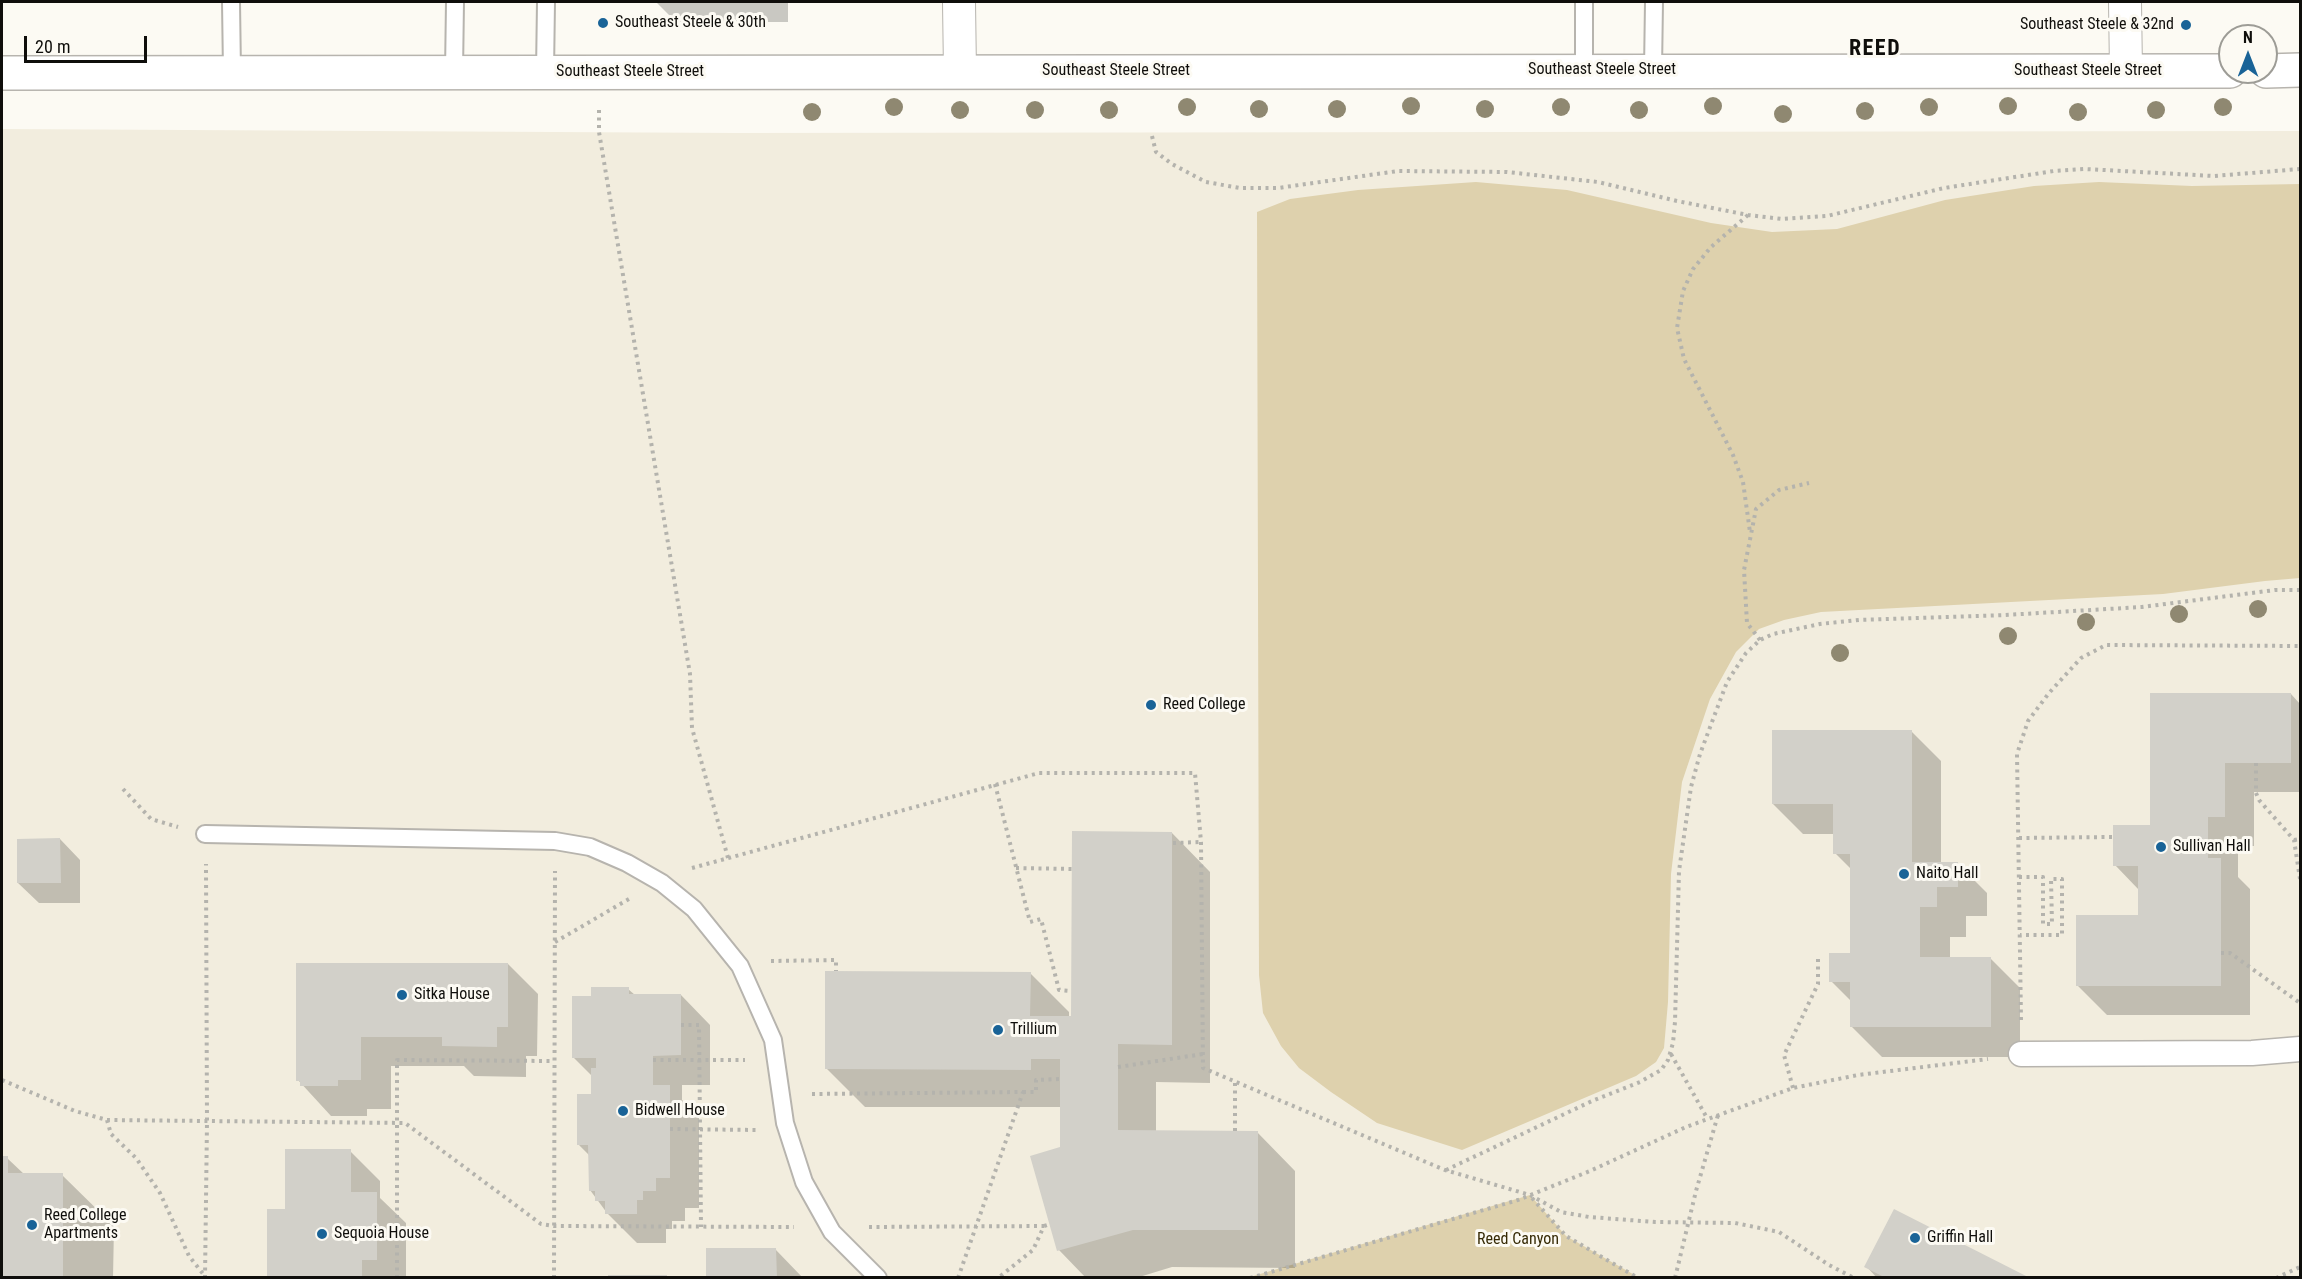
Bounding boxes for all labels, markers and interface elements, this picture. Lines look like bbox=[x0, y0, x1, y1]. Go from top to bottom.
place label: Southeast Steele & 30th bbox=[615, 13, 766, 33]
place label: Southeast Steele & 32nd bbox=[2020, 15, 2174, 35]
marker: Southeast Steele & 30th bbox=[596, 16, 610, 30]
marker: Southeast Steele & 32nd bbox=[2179, 18, 2193, 32]
scale bar bbox=[27, 24, 150, 62]
north arrow bbox=[2218, 24, 2278, 84]
text: N bbox=[2243, 28, 2253, 47]
text: 20 m bbox=[35, 36, 70, 57]
district label: REED bbox=[1849, 36, 1901, 62]
street label: Southeast Steele Street bbox=[1528, 60, 1676, 80]
street label: Southeast Steele Street bbox=[1042, 61, 1190, 81]
street label: Southeast Steele Street bbox=[2014, 61, 2162, 81]
street label: Southeast Steele Street bbox=[556, 62, 704, 82]
place label: Reed College bbox=[1163, 695, 1245, 715]
marker: Reed College bbox=[1144, 698, 1158, 712]
place label: Sullivan Hall bbox=[2173, 837, 2251, 857]
marker: Sullivan Hall bbox=[2154, 840, 2168, 854]
place label: Naito Hall bbox=[1916, 864, 1978, 884]
marker: Naito Hall bbox=[1897, 867, 1911, 881]
place label: Sitka House bbox=[414, 985, 490, 1005]
marker: Sitka House bbox=[395, 988, 409, 1002]
place label: Trillium bbox=[1010, 1020, 1057, 1040]
marker: Trillium bbox=[991, 1023, 1005, 1037]
place label: Bidwell House bbox=[635, 1101, 725, 1121]
marker: Bidwell House bbox=[616, 1104, 630, 1118]
place label: Reed College Apartments bbox=[44, 1206, 126, 1244]
marker: Reed College Apartments bbox=[25, 1218, 39, 1232]
place label: Sequoia House bbox=[334, 1224, 429, 1244]
marker: Sequoia House bbox=[315, 1227, 329, 1241]
place label: Griffin Hall bbox=[1927, 1228, 1993, 1248]
park label: Reed Canyon bbox=[1477, 1230, 1559, 1250]
marker: Griffin Hall bbox=[1908, 1231, 1922, 1245]

